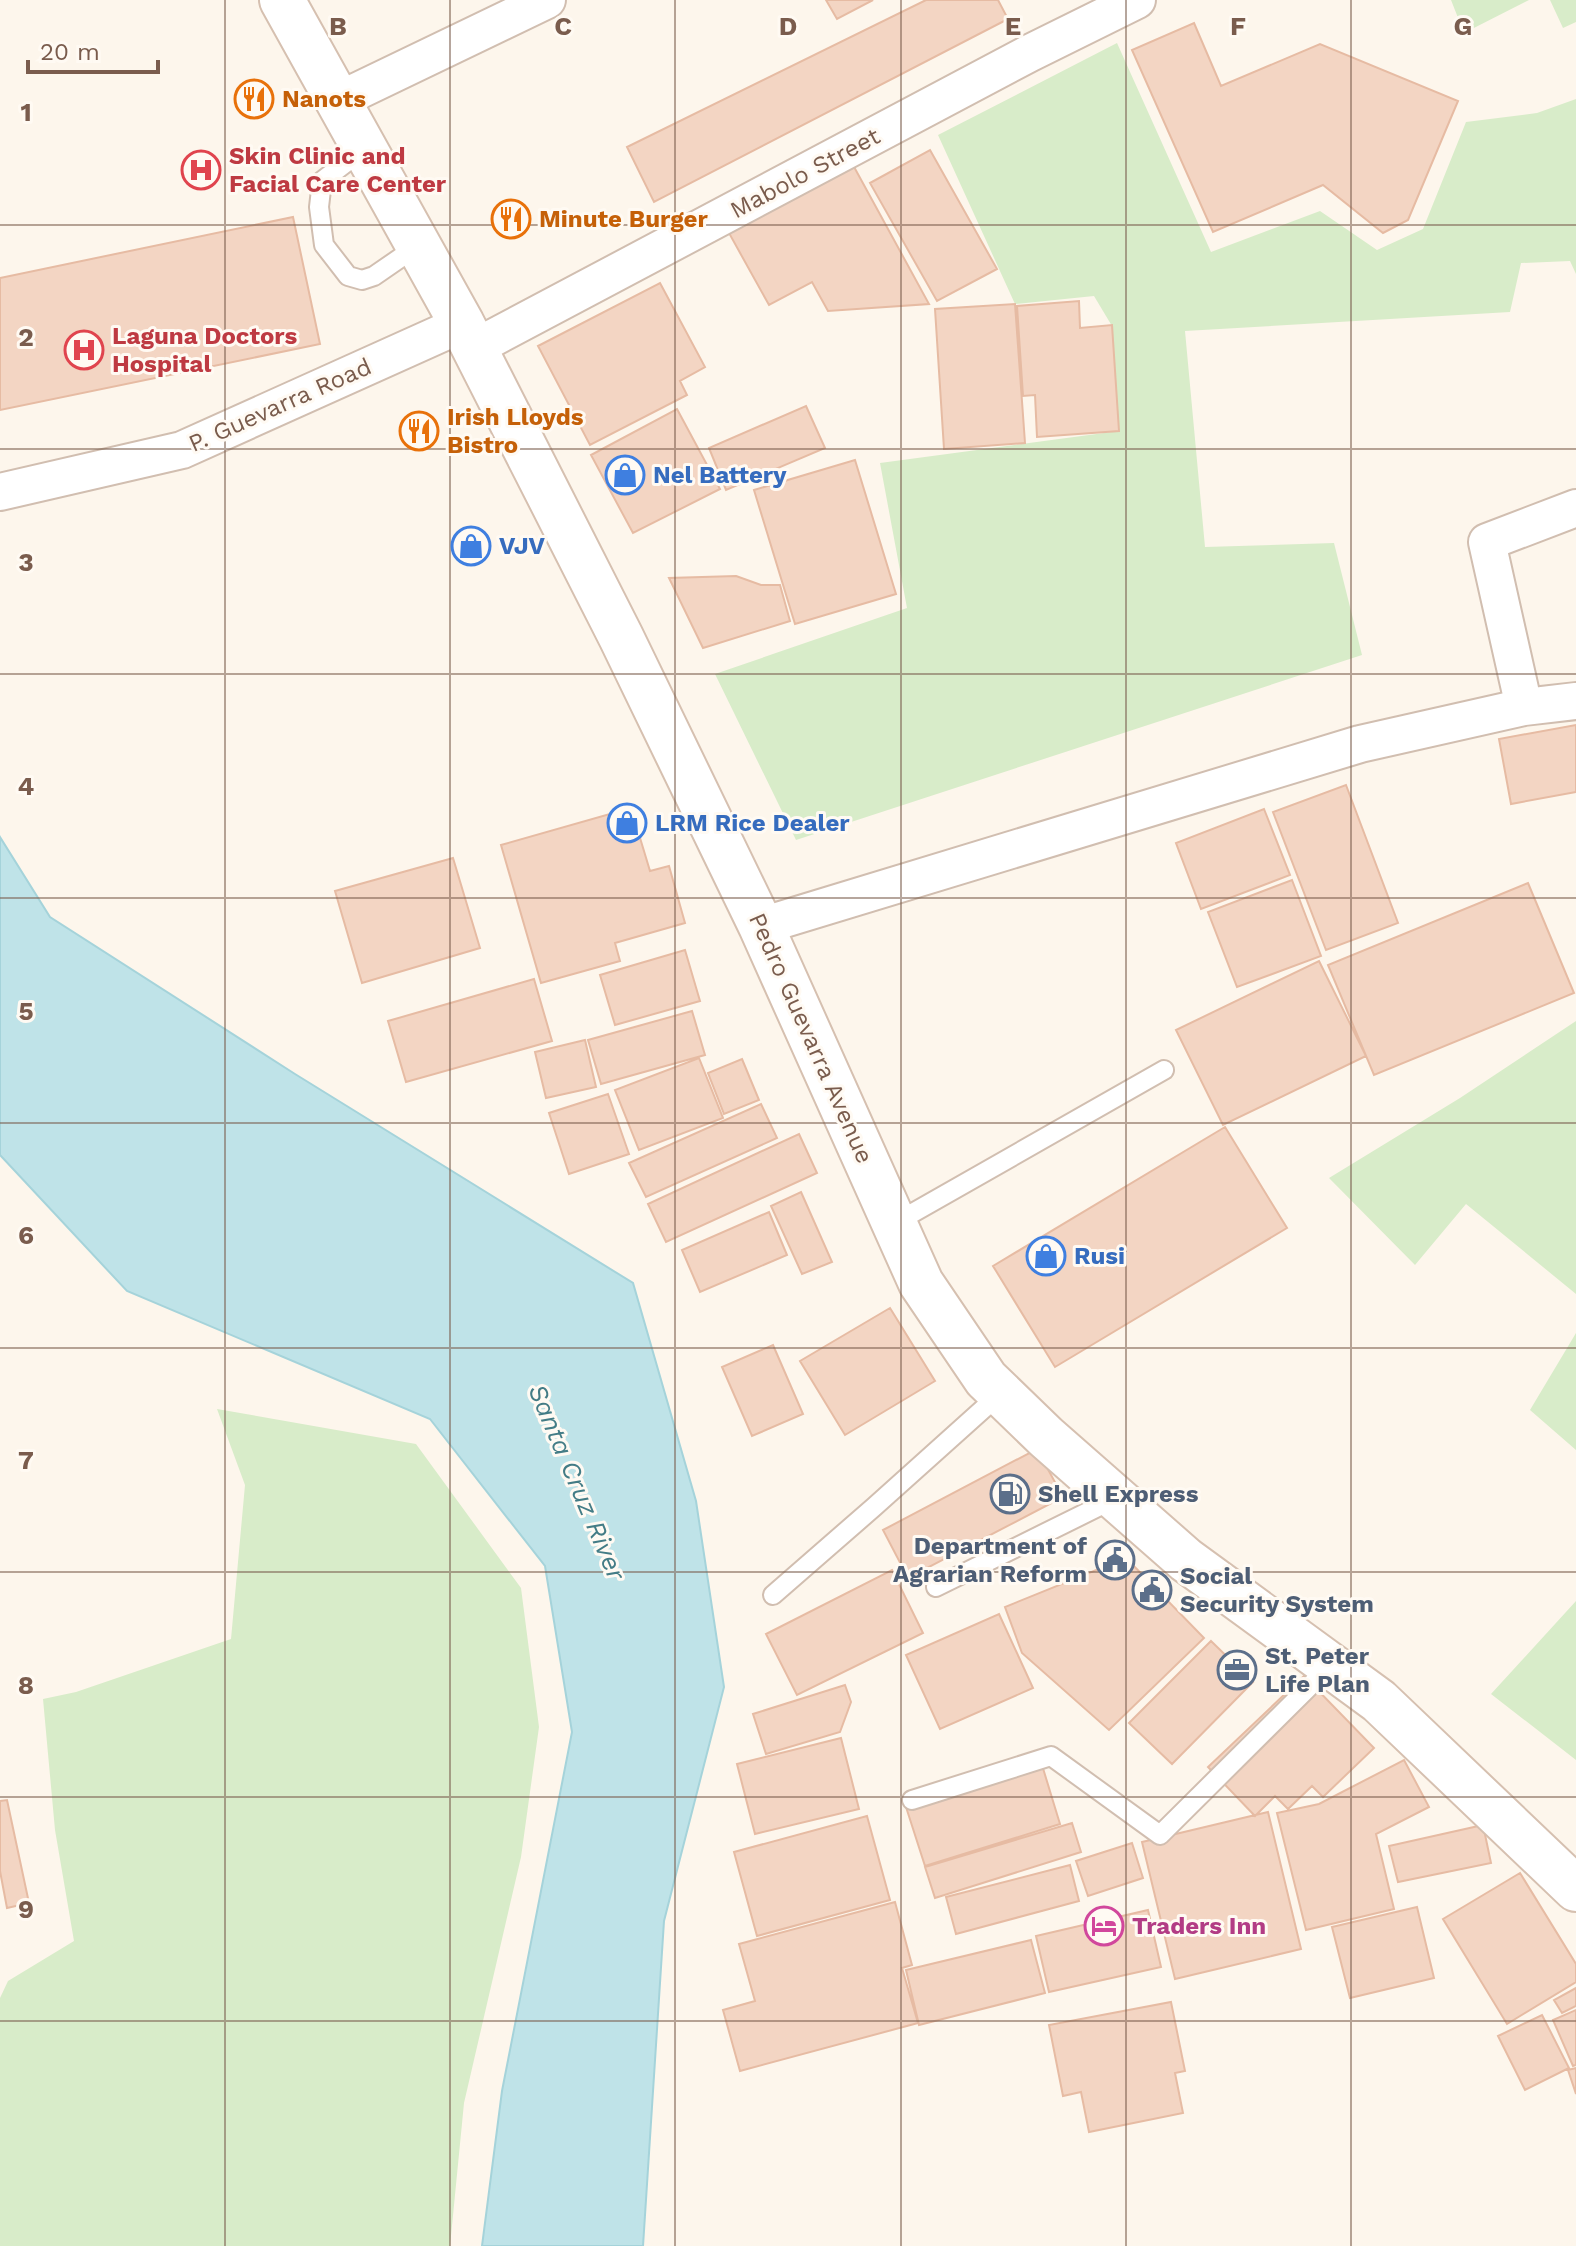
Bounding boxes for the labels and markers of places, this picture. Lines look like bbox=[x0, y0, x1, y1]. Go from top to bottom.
restaurant icon: Nanots bbox=[233, 78, 275, 120]
place label: Nanots bbox=[282, 85, 366, 113]
place label: Skin Clinic and Facial Care Center bbox=[229, 142, 447, 198]
hospital icon: Skin Clinic and Facial Care Center bbox=[180, 149, 222, 191]
restaurant icon: Minute Burger bbox=[490, 198, 532, 240]
place label: Minute Burger bbox=[539, 205, 708, 233]
place label: Laguna Doctors Hospital bbox=[112, 322, 297, 378]
hospital icon: Laguna Doctors Hospital bbox=[63, 329, 105, 371]
place label: Irish Lloyds Bistro bbox=[447, 403, 584, 459]
restaurant icon: Irish Lloyds Bistro bbox=[398, 410, 440, 452]
shop icon: Nel Battery bbox=[604, 454, 646, 496]
place label: Nel Battery bbox=[653, 461, 787, 489]
shop icon: VJV bbox=[450, 525, 492, 567]
place label: VJV bbox=[499, 532, 546, 560]
shop icon: LRM Rice Dealer bbox=[606, 802, 648, 844]
place label: LRM Rice Dealer bbox=[655, 809, 850, 837]
shop icon: Rusi bbox=[1025, 1235, 1067, 1277]
place label: Rusi bbox=[1074, 1242, 1125, 1270]
fuel station icon: Shell Express bbox=[989, 1473, 1031, 1515]
place label: Shell Express bbox=[1038, 1480, 1199, 1508]
place label: Department of Agrarian Reform bbox=[893, 1532, 1087, 1588]
public building icon: Department of Agrarian Reform bbox=[1094, 1539, 1136, 1581]
place label: Social Security System bbox=[1180, 1562, 1374, 1618]
public building icon: Social Security System bbox=[1131, 1569, 1173, 1611]
place label: St. Peter Life Plan bbox=[1265, 1642, 1370, 1698]
office icon: St. Peter Life Plan bbox=[1216, 1649, 1258, 1691]
hotel icon: Traders Inn bbox=[1083, 1905, 1125, 1947]
place label: Traders Inn bbox=[1132, 1912, 1266, 1940]

